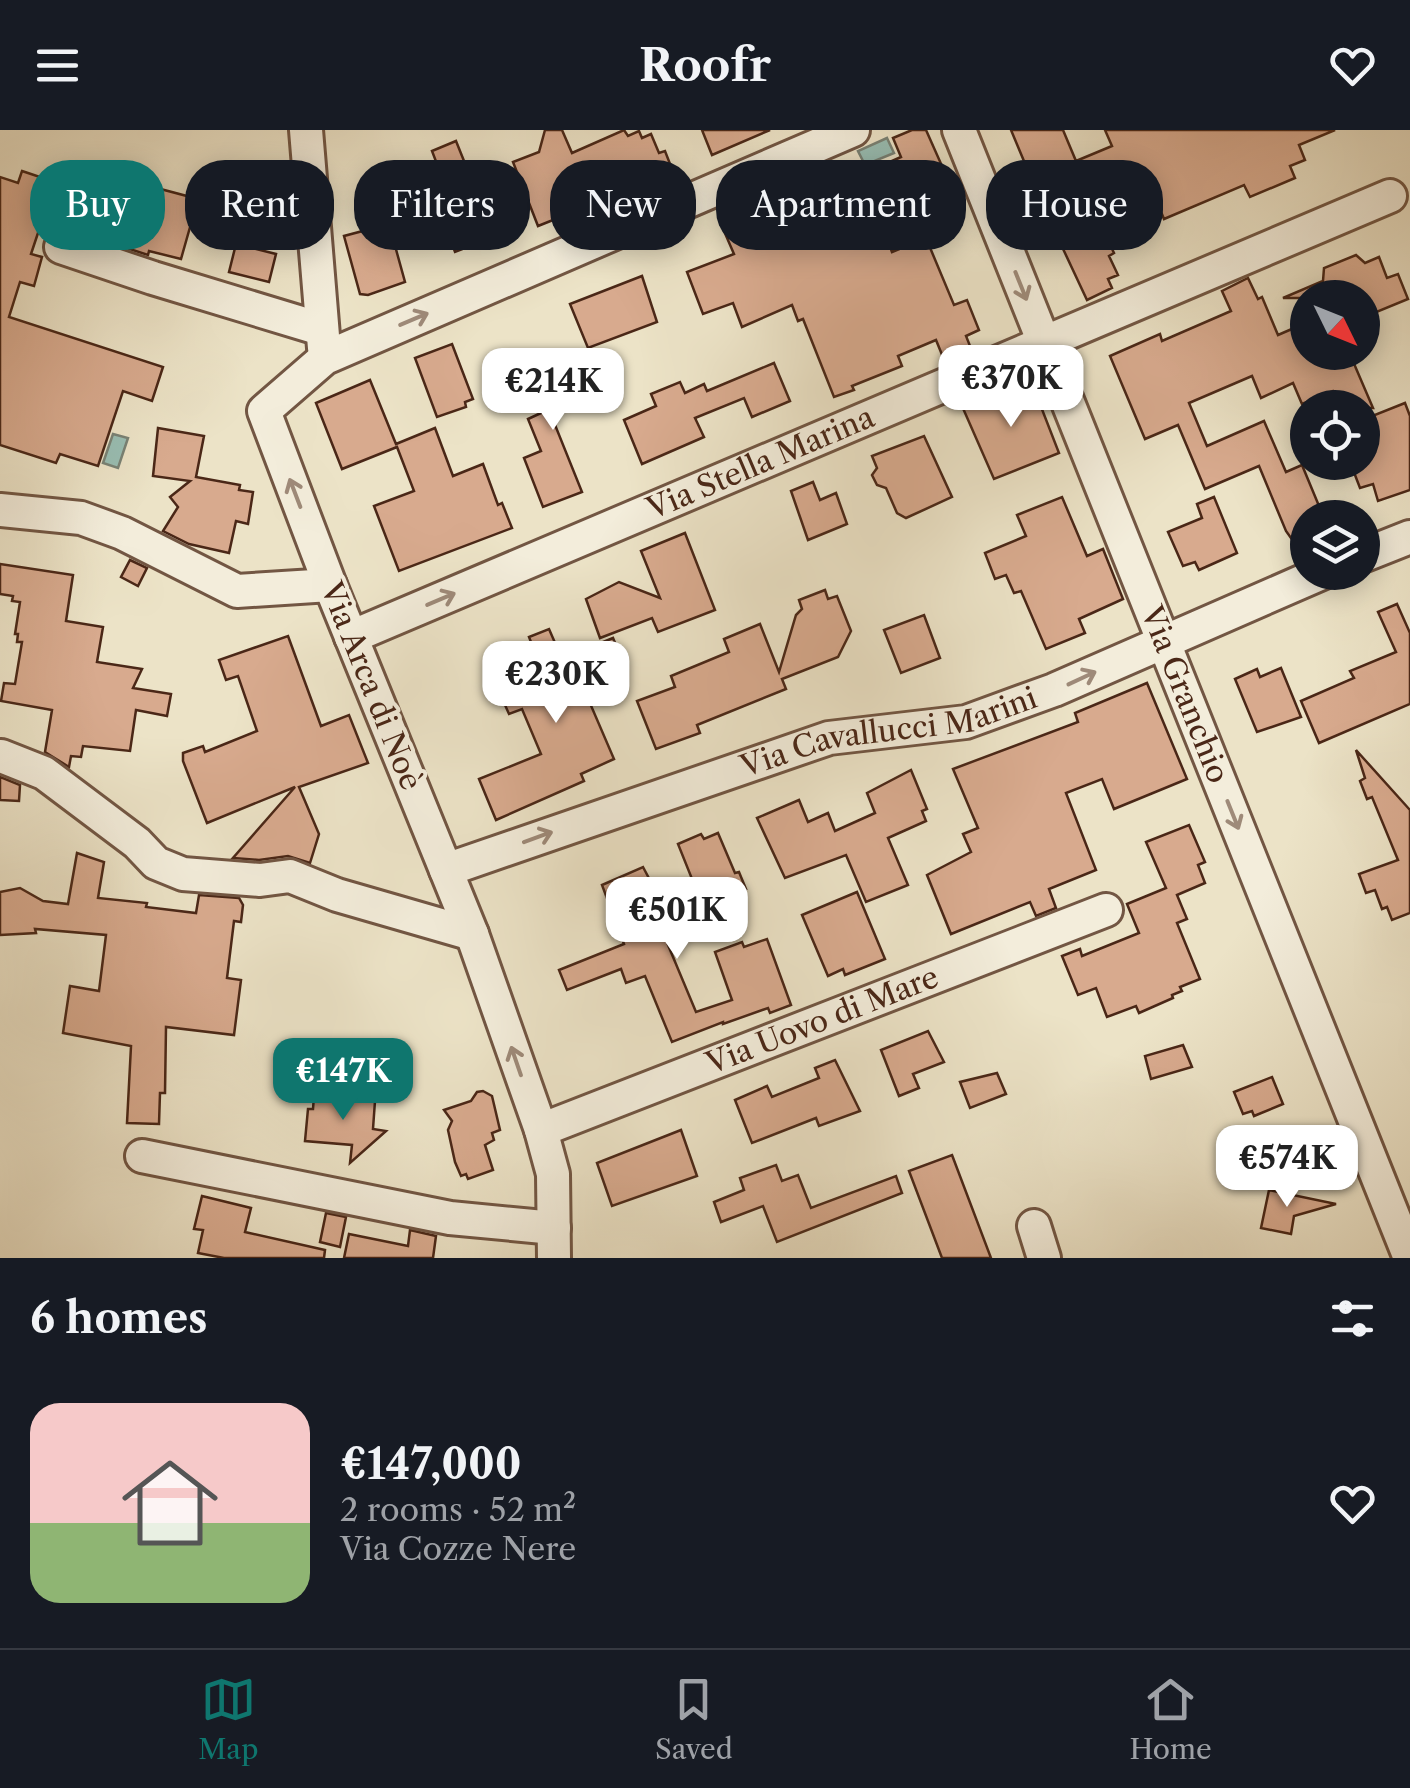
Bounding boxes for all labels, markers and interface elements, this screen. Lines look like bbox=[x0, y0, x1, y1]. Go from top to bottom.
text: Roofr bbox=[639, 37, 771, 93]
icon: menu bbox=[30, 38, 85, 93]
icon: heart bbox=[1325, 38, 1380, 93]
chip: Buy bbox=[30, 160, 165, 250]
chip: Rent bbox=[185, 160, 334, 250]
chip: Filters bbox=[354, 160, 530, 250]
chip: New bbox=[550, 160, 696, 250]
chip: Apartment bbox=[716, 160, 966, 250]
chip: House bbox=[986, 160, 1163, 250]
one-way arrow bbox=[1013, 270, 1031, 300]
north arrow bbox=[1290, 280, 1380, 370]
map controls bbox=[1290, 280, 1380, 590]
one-way arrow bbox=[399, 309, 429, 327]
pin: €370K bbox=[941, 345, 1081, 430]
pin: €214K bbox=[483, 348, 623, 433]
text: €370K bbox=[960, 358, 1062, 397]
text: €214K bbox=[504, 361, 602, 400]
button: locate bbox=[1290, 390, 1380, 480]
street label: Via Stella Marina bbox=[640, 398, 880, 528]
one-way arrow bbox=[285, 479, 303, 510]
button: layers bbox=[1290, 500, 1380, 590]
street label: Via Arca di Noè bbox=[312, 575, 430, 795]
one-way arrow bbox=[425, 589, 456, 607]
street label: Via Granchio bbox=[1133, 599, 1237, 788]
pin: €230K bbox=[486, 641, 626, 726]
text: €230K bbox=[504, 654, 608, 693]
one-way arrow bbox=[1066, 667, 1096, 686]
street label: Via Cavallucci Marini bbox=[735, 679, 1042, 785]
one-way arrow bbox=[1226, 799, 1244, 829]
one-way arrow bbox=[521, 827, 552, 845]
pin: €501K bbox=[607, 877, 747, 962]
text: €501K bbox=[628, 890, 726, 929]
street label: Via Uovo di Mare bbox=[700, 958, 944, 1082]
pin: €147K bbox=[273, 1038, 413, 1123]
one-way arrow bbox=[506, 1046, 524, 1078]
text: €147K bbox=[295, 1051, 391, 1090]
pin: €574K bbox=[1217, 1125, 1357, 1210]
text: €574K bbox=[1238, 1138, 1336, 1177]
icon: filters bbox=[1325, 1291, 1380, 1346]
text: 6 homes bbox=[30, 1292, 208, 1344]
text: €147,000 bbox=[340, 1438, 521, 1490]
icon: home bbox=[110, 1443, 230, 1563]
icon: heart bbox=[1325, 1476, 1380, 1531]
text: 2 rooms · 52 m² bbox=[340, 1490, 576, 1529]
text: Via Cozze Nere bbox=[340, 1529, 576, 1568]
tab: Map bbox=[198, 1672, 258, 1766]
tab: Saved bbox=[655, 1672, 733, 1766]
tab: Home bbox=[1129, 1672, 1212, 1766]

